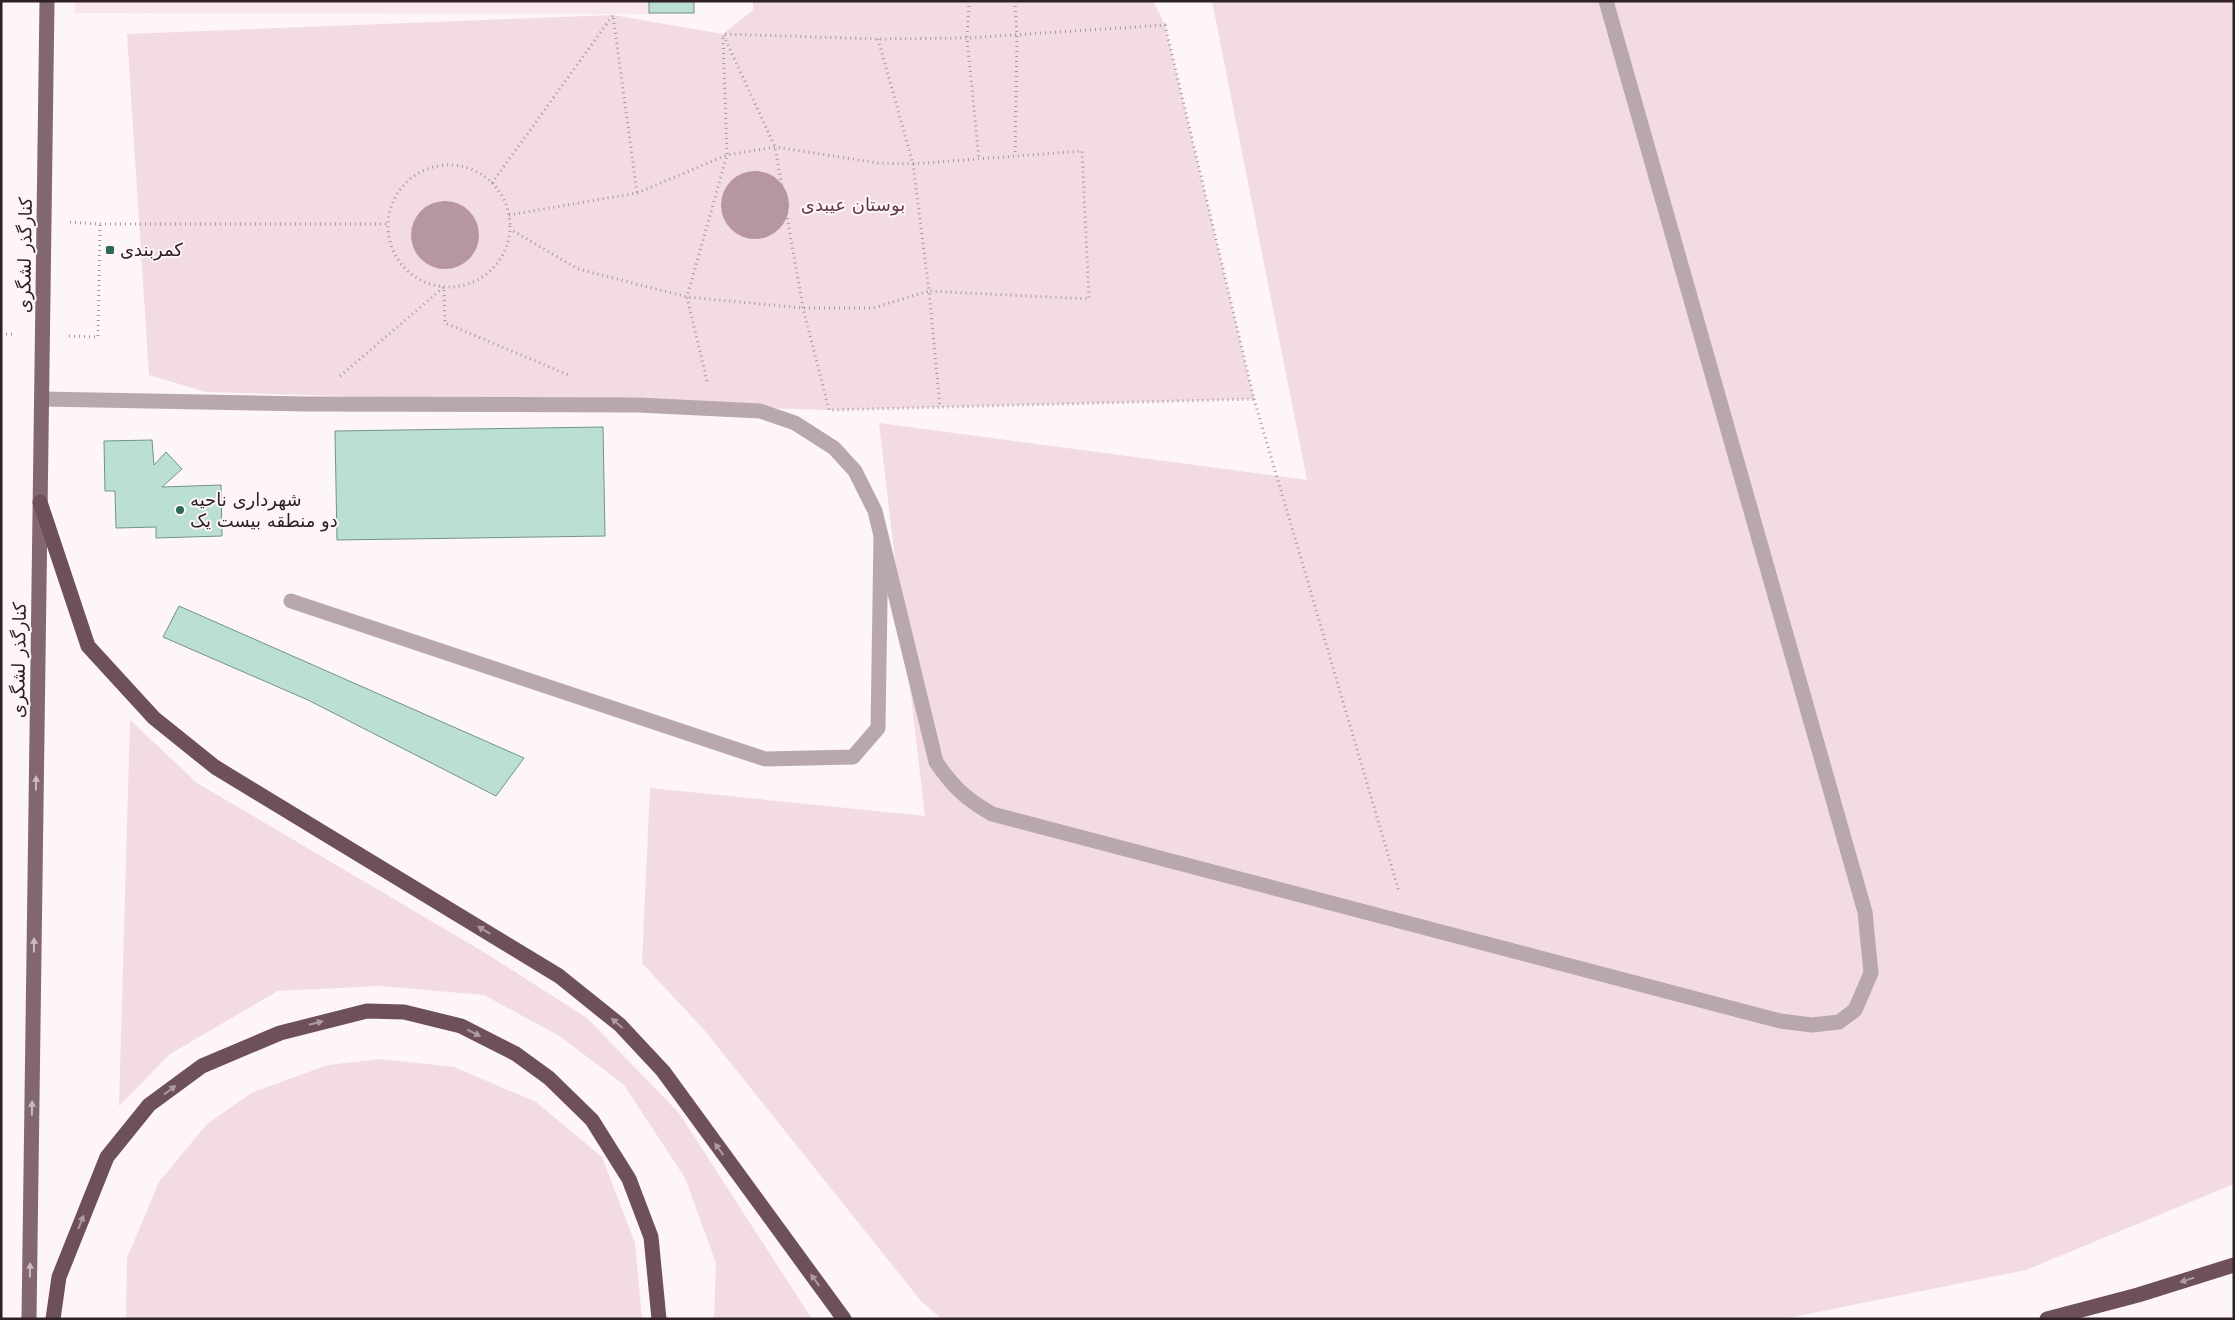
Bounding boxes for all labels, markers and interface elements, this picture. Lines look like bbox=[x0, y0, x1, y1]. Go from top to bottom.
park label: بوستان عیبدی bbox=[801, 194, 905, 216]
street label: کنارگذر لشگری bbox=[13, 196, 37, 313]
place label: کمربندی bbox=[120, 239, 183, 261]
marker: کمربندی bbox=[104, 244, 116, 256]
place label: شهرداری ناحیه دو منطقه بیست یک bbox=[190, 489, 338, 532]
marker: شهرداری ناحیه دو منطقه بیست یک bbox=[174, 504, 186, 516]
street label: کنارگذر لشگری bbox=[7, 601, 31, 718]
one-way arrow bbox=[32, 774, 40, 790]
one-way arrow bbox=[477, 926, 490, 935]
one-way arrow bbox=[30, 937, 38, 953]
one-way arrow bbox=[611, 1017, 623, 1029]
one-way arrow bbox=[309, 1019, 324, 1027]
one-way arrow bbox=[467, 1029, 481, 1037]
one-way arrow bbox=[163, 1085, 177, 1095]
one-way arrow bbox=[28, 1099, 36, 1115]
one-way arrow bbox=[714, 1142, 724, 1156]
one-way arrow bbox=[77, 1215, 85, 1229]
one-way arrow bbox=[26, 1262, 34, 1278]
one-way arrow bbox=[810, 1273, 820, 1287]
one-way arrow bbox=[2180, 1277, 2195, 1284]

